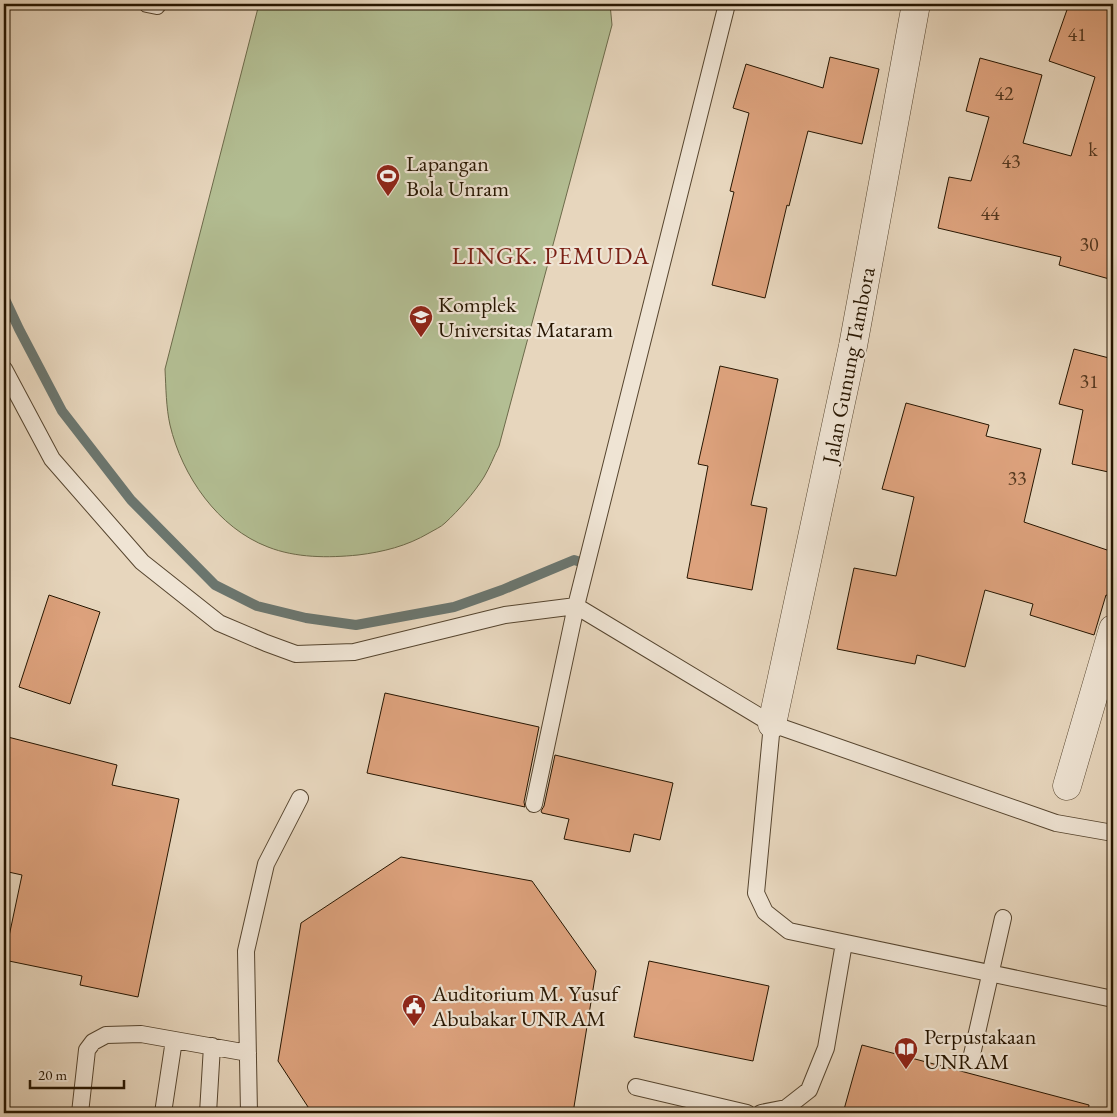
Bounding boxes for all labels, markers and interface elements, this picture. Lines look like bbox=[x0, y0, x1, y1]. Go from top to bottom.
house number: 41 bbox=[1067, 21, 1087, 47]
house number: 42 bbox=[994, 80, 1014, 106]
house number: k bbox=[1088, 136, 1098, 162]
house number: 43 bbox=[1001, 148, 1021, 174]
place label: Lapangan Bola Unram bbox=[406, 149, 509, 203]
sports icon: Lapangan Bola Unram bbox=[375, 163, 401, 197]
house number: 44 bbox=[980, 200, 1000, 226]
house number: 30 bbox=[1079, 231, 1099, 257]
district label: LINGK. PEMUDA bbox=[452, 240, 650, 271]
street label: Jalan Gunung Tambora bbox=[815, 264, 882, 468]
place label: Komplek Universitas Mataram bbox=[438, 290, 613, 344]
school or university icon: Komplek Universitas Mataram bbox=[408, 304, 434, 338]
house number: 31 bbox=[1079, 368, 1099, 394]
house number: 33 bbox=[1007, 465, 1027, 491]
place label: Auditorium M. Yusuf Abubakar UNRAM bbox=[431, 979, 621, 1033]
public building icon: Auditorium M. Yusuf Abubakar UNRAM bbox=[401, 993, 427, 1027]
place label: Perpustakaan UNRAM bbox=[924, 1022, 1037, 1076]
library icon: Perpustakaan UNRAM bbox=[893, 1036, 919, 1070]
scale bar bbox=[30, 1057, 124, 1089]
text: 20 m bbox=[38, 1065, 67, 1084]

